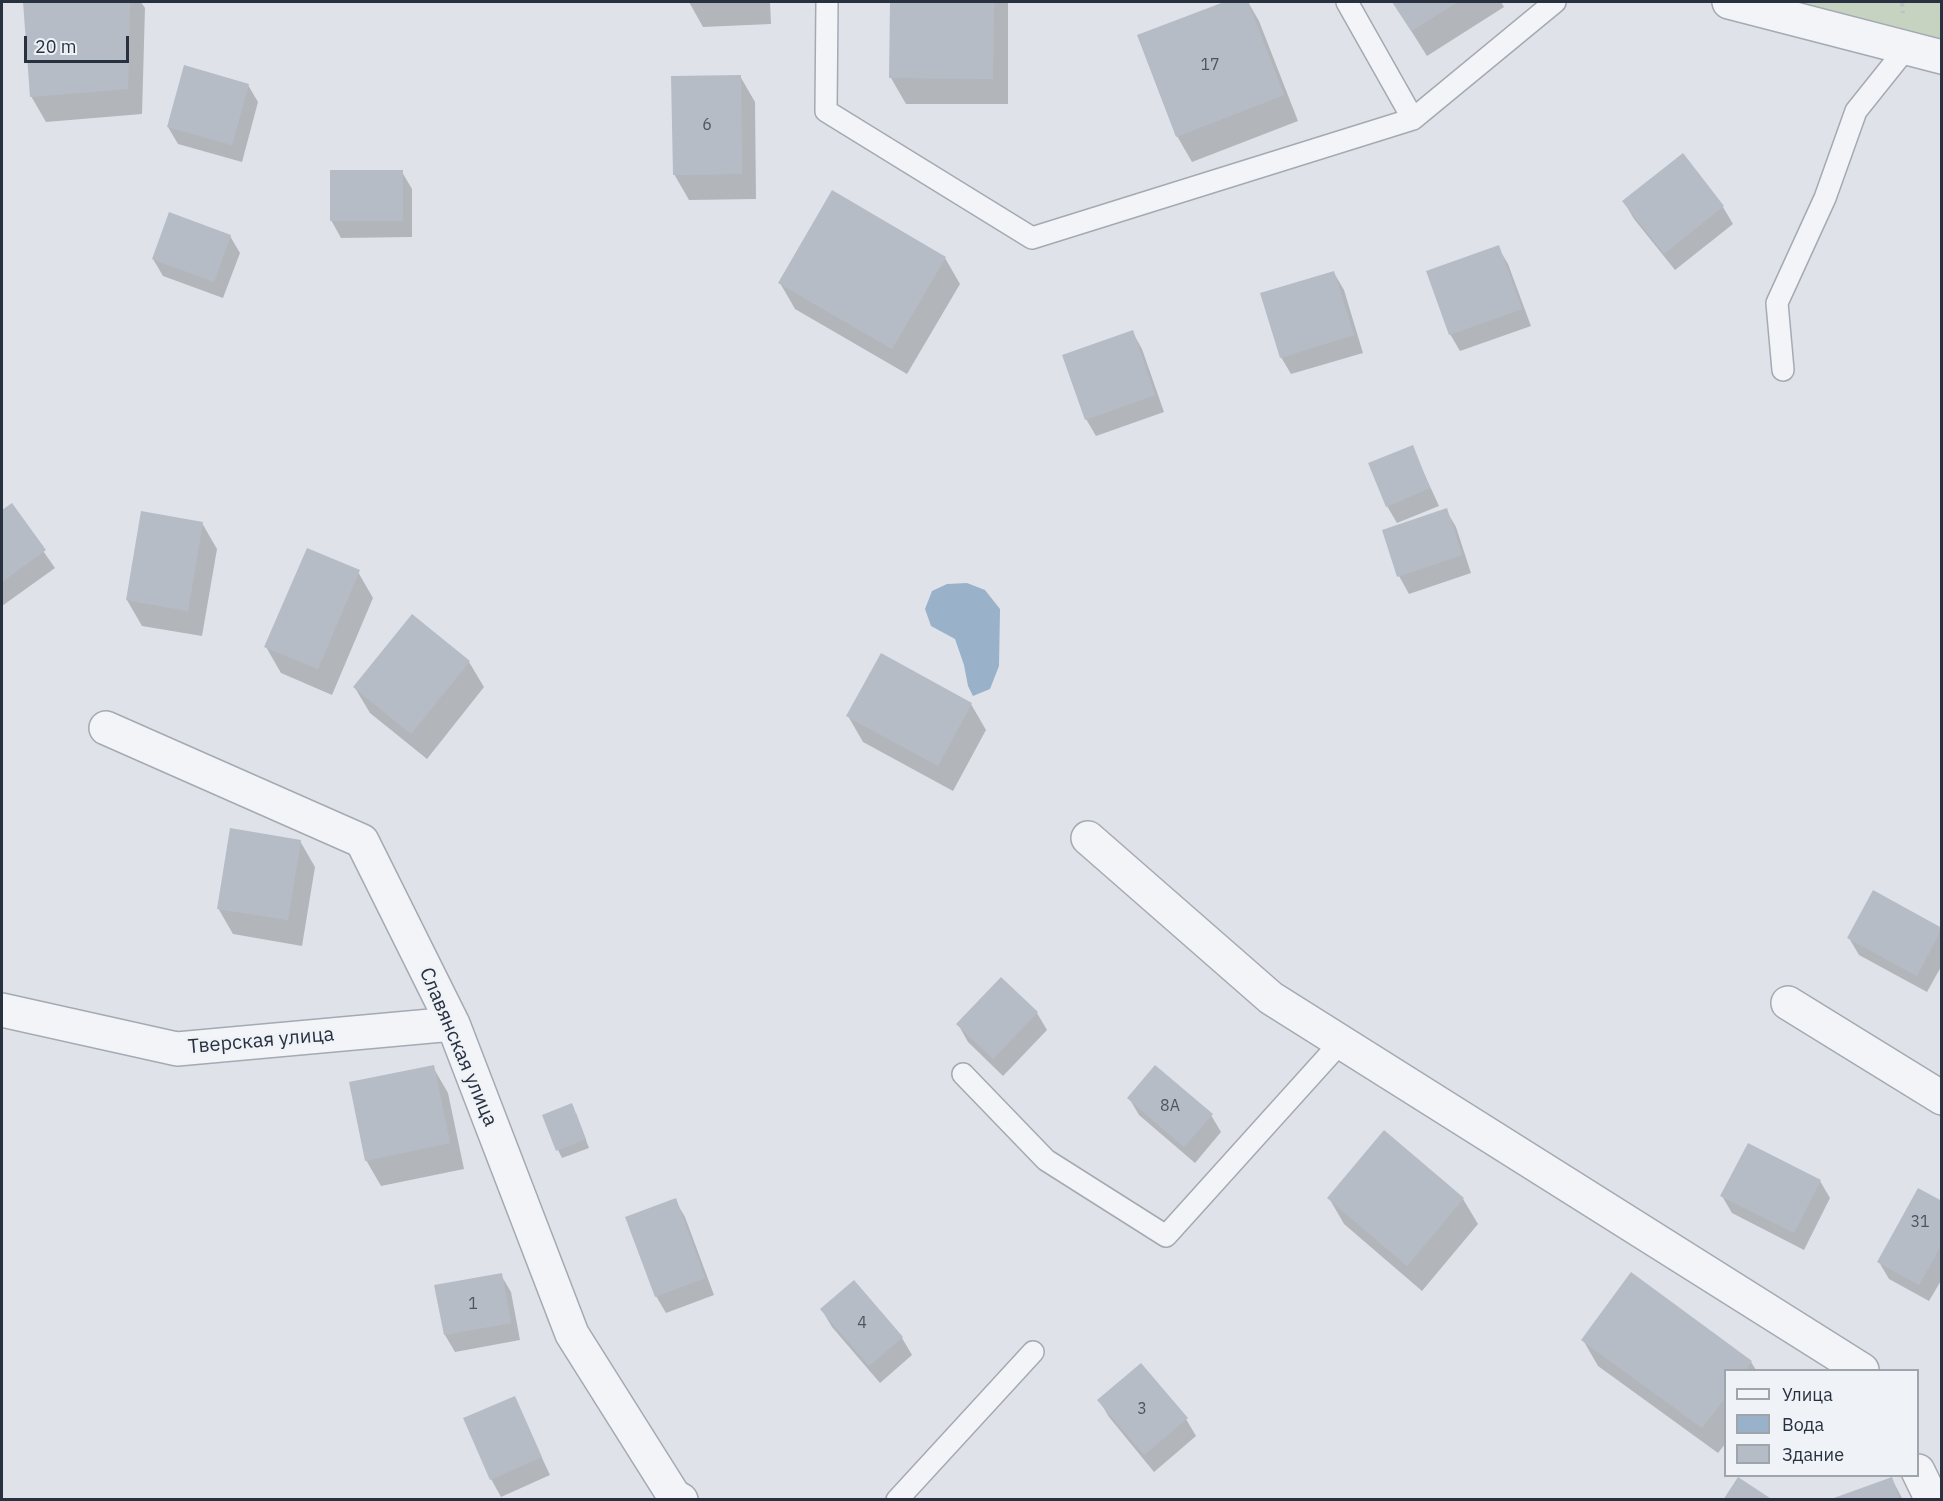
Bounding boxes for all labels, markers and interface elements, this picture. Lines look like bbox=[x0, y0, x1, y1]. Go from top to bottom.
scale bar bbox=[27, 24, 132, 62]
text: 20 m bbox=[35, 35, 77, 58]
house number: 17 bbox=[1200, 55, 1220, 75]
house number: 6 bbox=[702, 115, 712, 135]
street label: Славянская улица bbox=[414, 964, 502, 1130]
street label: Тверская улица bbox=[187, 1023, 335, 1059]
house number: 8А bbox=[1160, 1096, 1180, 1116]
house number: 31 bbox=[1910, 1212, 1930, 1232]
house number: 1 bbox=[468, 1294, 478, 1314]
house number: 4 bbox=[857, 1313, 867, 1333]
legend bbox=[1724, 1369, 1919, 1477]
text: Улица bbox=[1782, 1383, 1833, 1406]
house number: 3 bbox=[1137, 1399, 1147, 1419]
text: Вода bbox=[1782, 1413, 1824, 1436]
text: Здание bbox=[1782, 1443, 1844, 1466]

